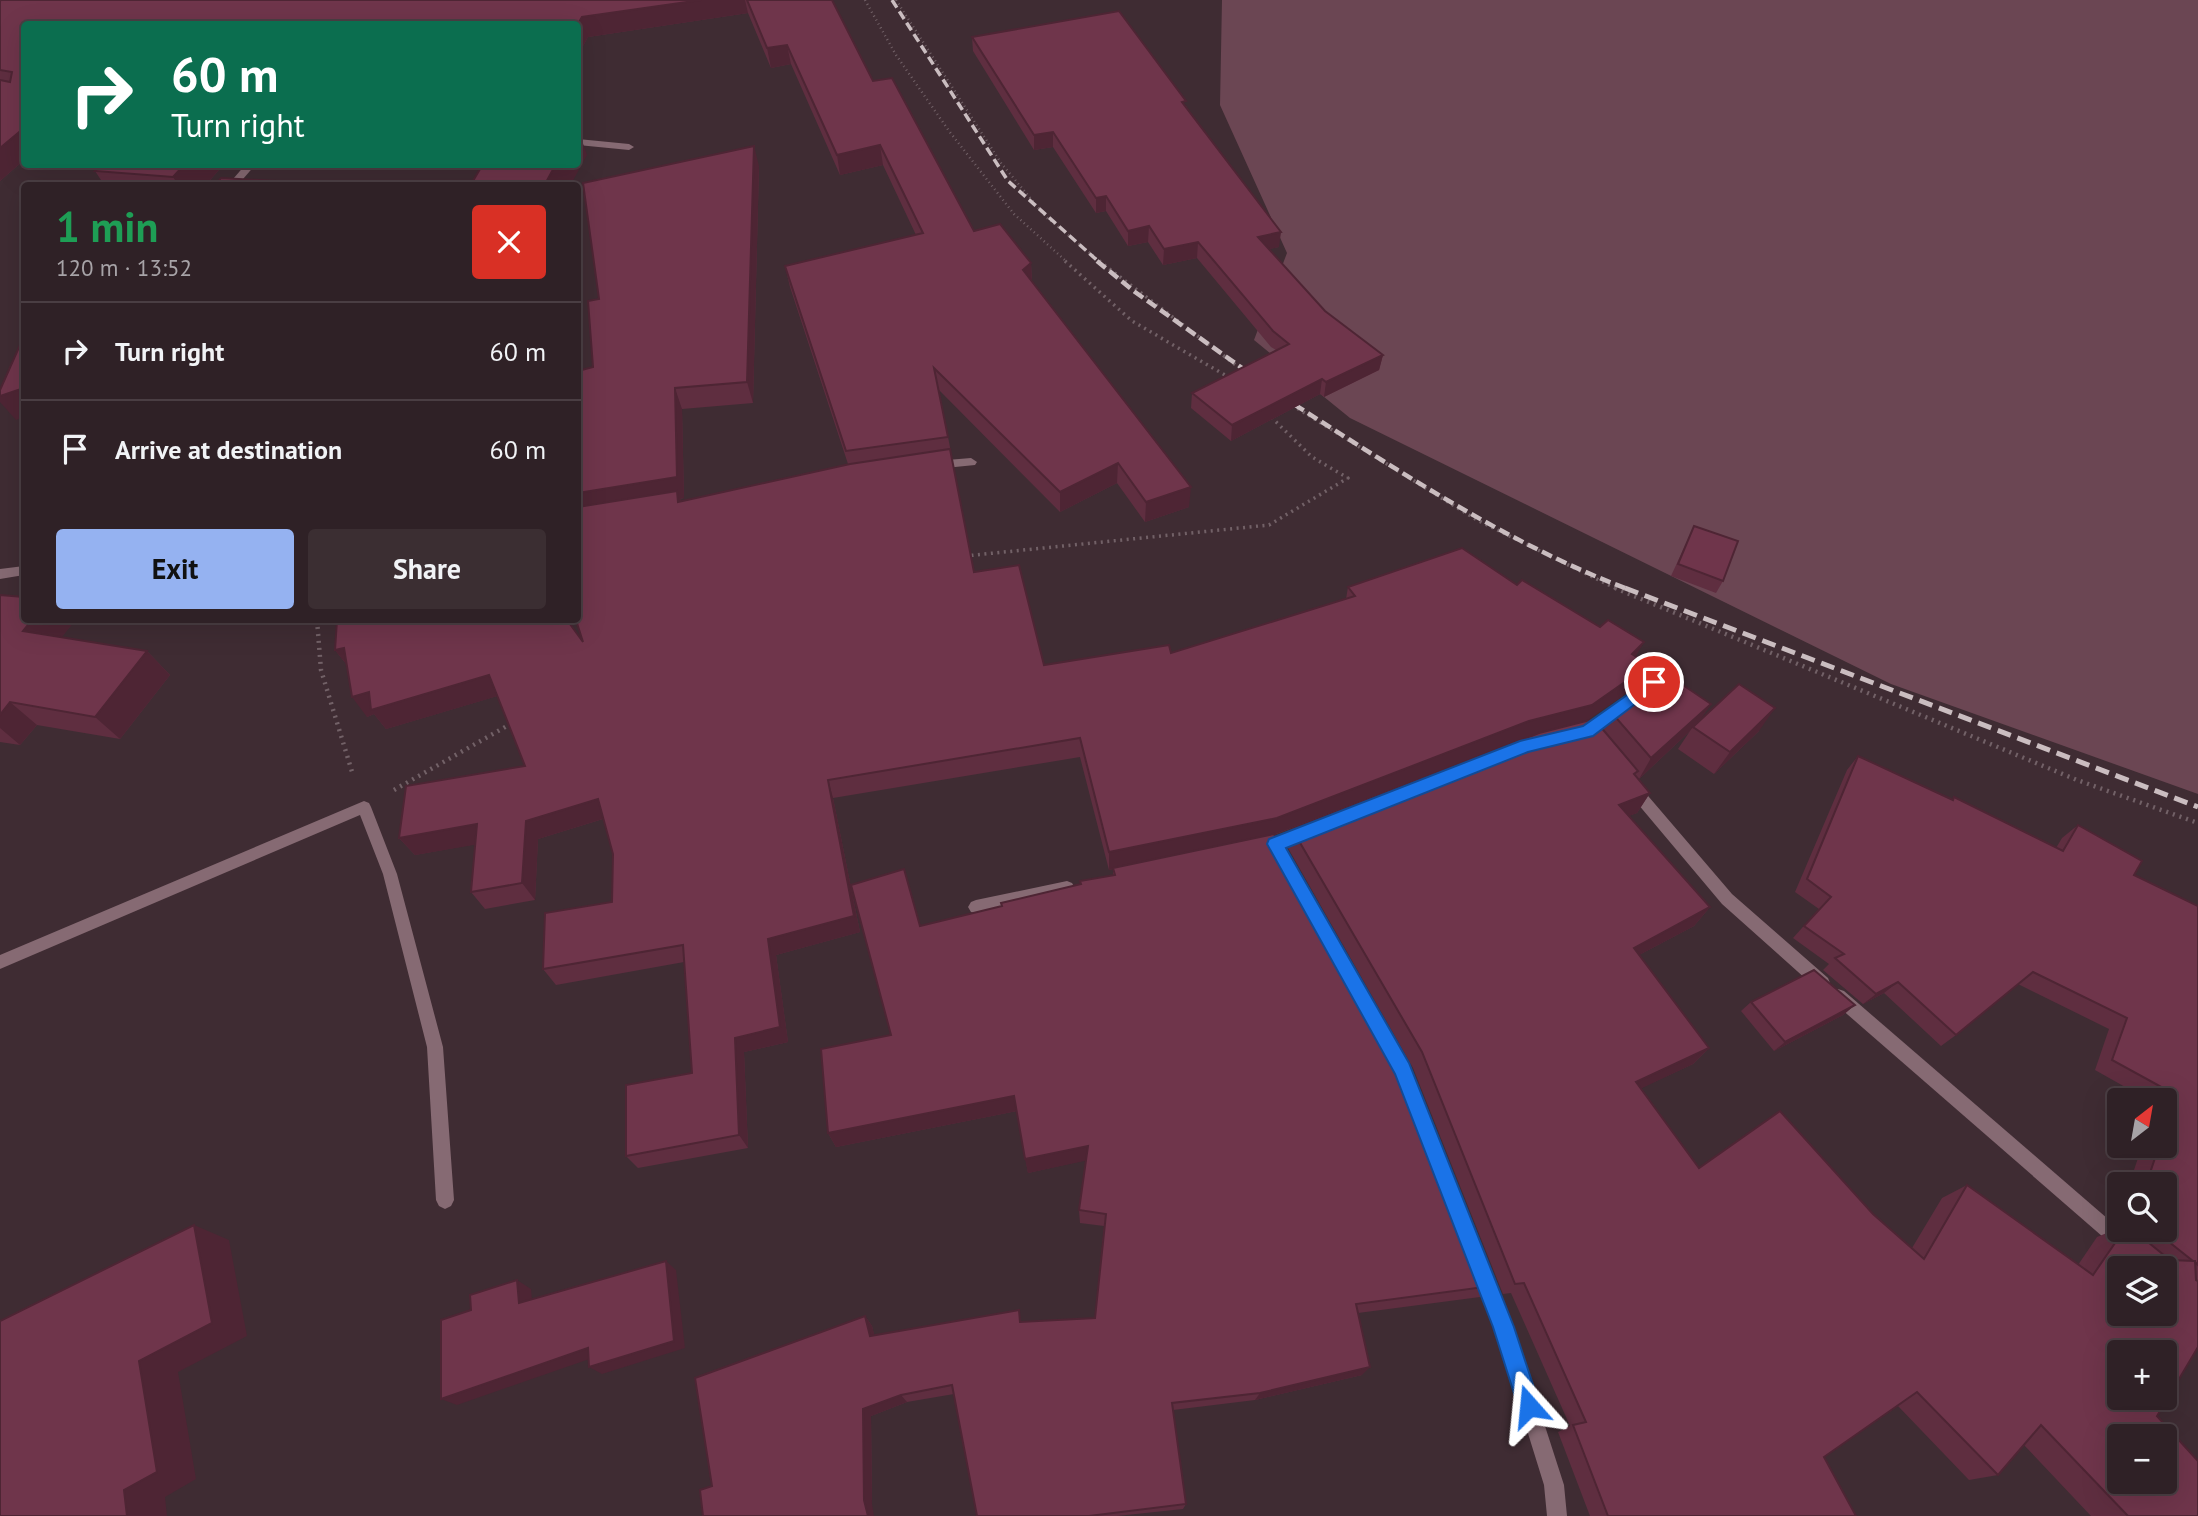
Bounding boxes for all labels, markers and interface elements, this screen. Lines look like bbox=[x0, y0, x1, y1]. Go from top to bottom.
text: 60 m bbox=[171, 42, 278, 106]
icon: right bbox=[56, 49, 147, 140]
text: Turn right bbox=[171, 104, 305, 146]
text: 1 min bbox=[56, 199, 158, 254]
button: close bbox=[472, 205, 546, 279]
text: 120 m · 13:52 bbox=[56, 253, 192, 282]
icon: right bbox=[56, 332, 94, 370]
text: Turn right bbox=[115, 335, 224, 368]
text: 60 m bbox=[490, 335, 546, 368]
icon: arrive bbox=[56, 430, 94, 468]
text: Arrive at destination bbox=[115, 433, 342, 466]
text: 60 m bbox=[490, 433, 546, 466]
button: Exit bbox=[56, 529, 294, 609]
button: Share bbox=[308, 529, 546, 609]
pin bbox=[1624, 652, 1684, 712]
icon: arrive bbox=[1635, 663, 1673, 701]
north arrow bbox=[2107, 1088, 2177, 1158]
map controls bbox=[2107, 1088, 2177, 1494]
button: search bbox=[2107, 1172, 2177, 1242]
button: layers bbox=[2107, 1256, 2177, 1326]
button: + bbox=[2107, 1340, 2177, 1410]
position arrow bbox=[1492, 1369, 1566, 1443]
button: − bbox=[2107, 1424, 2177, 1494]

